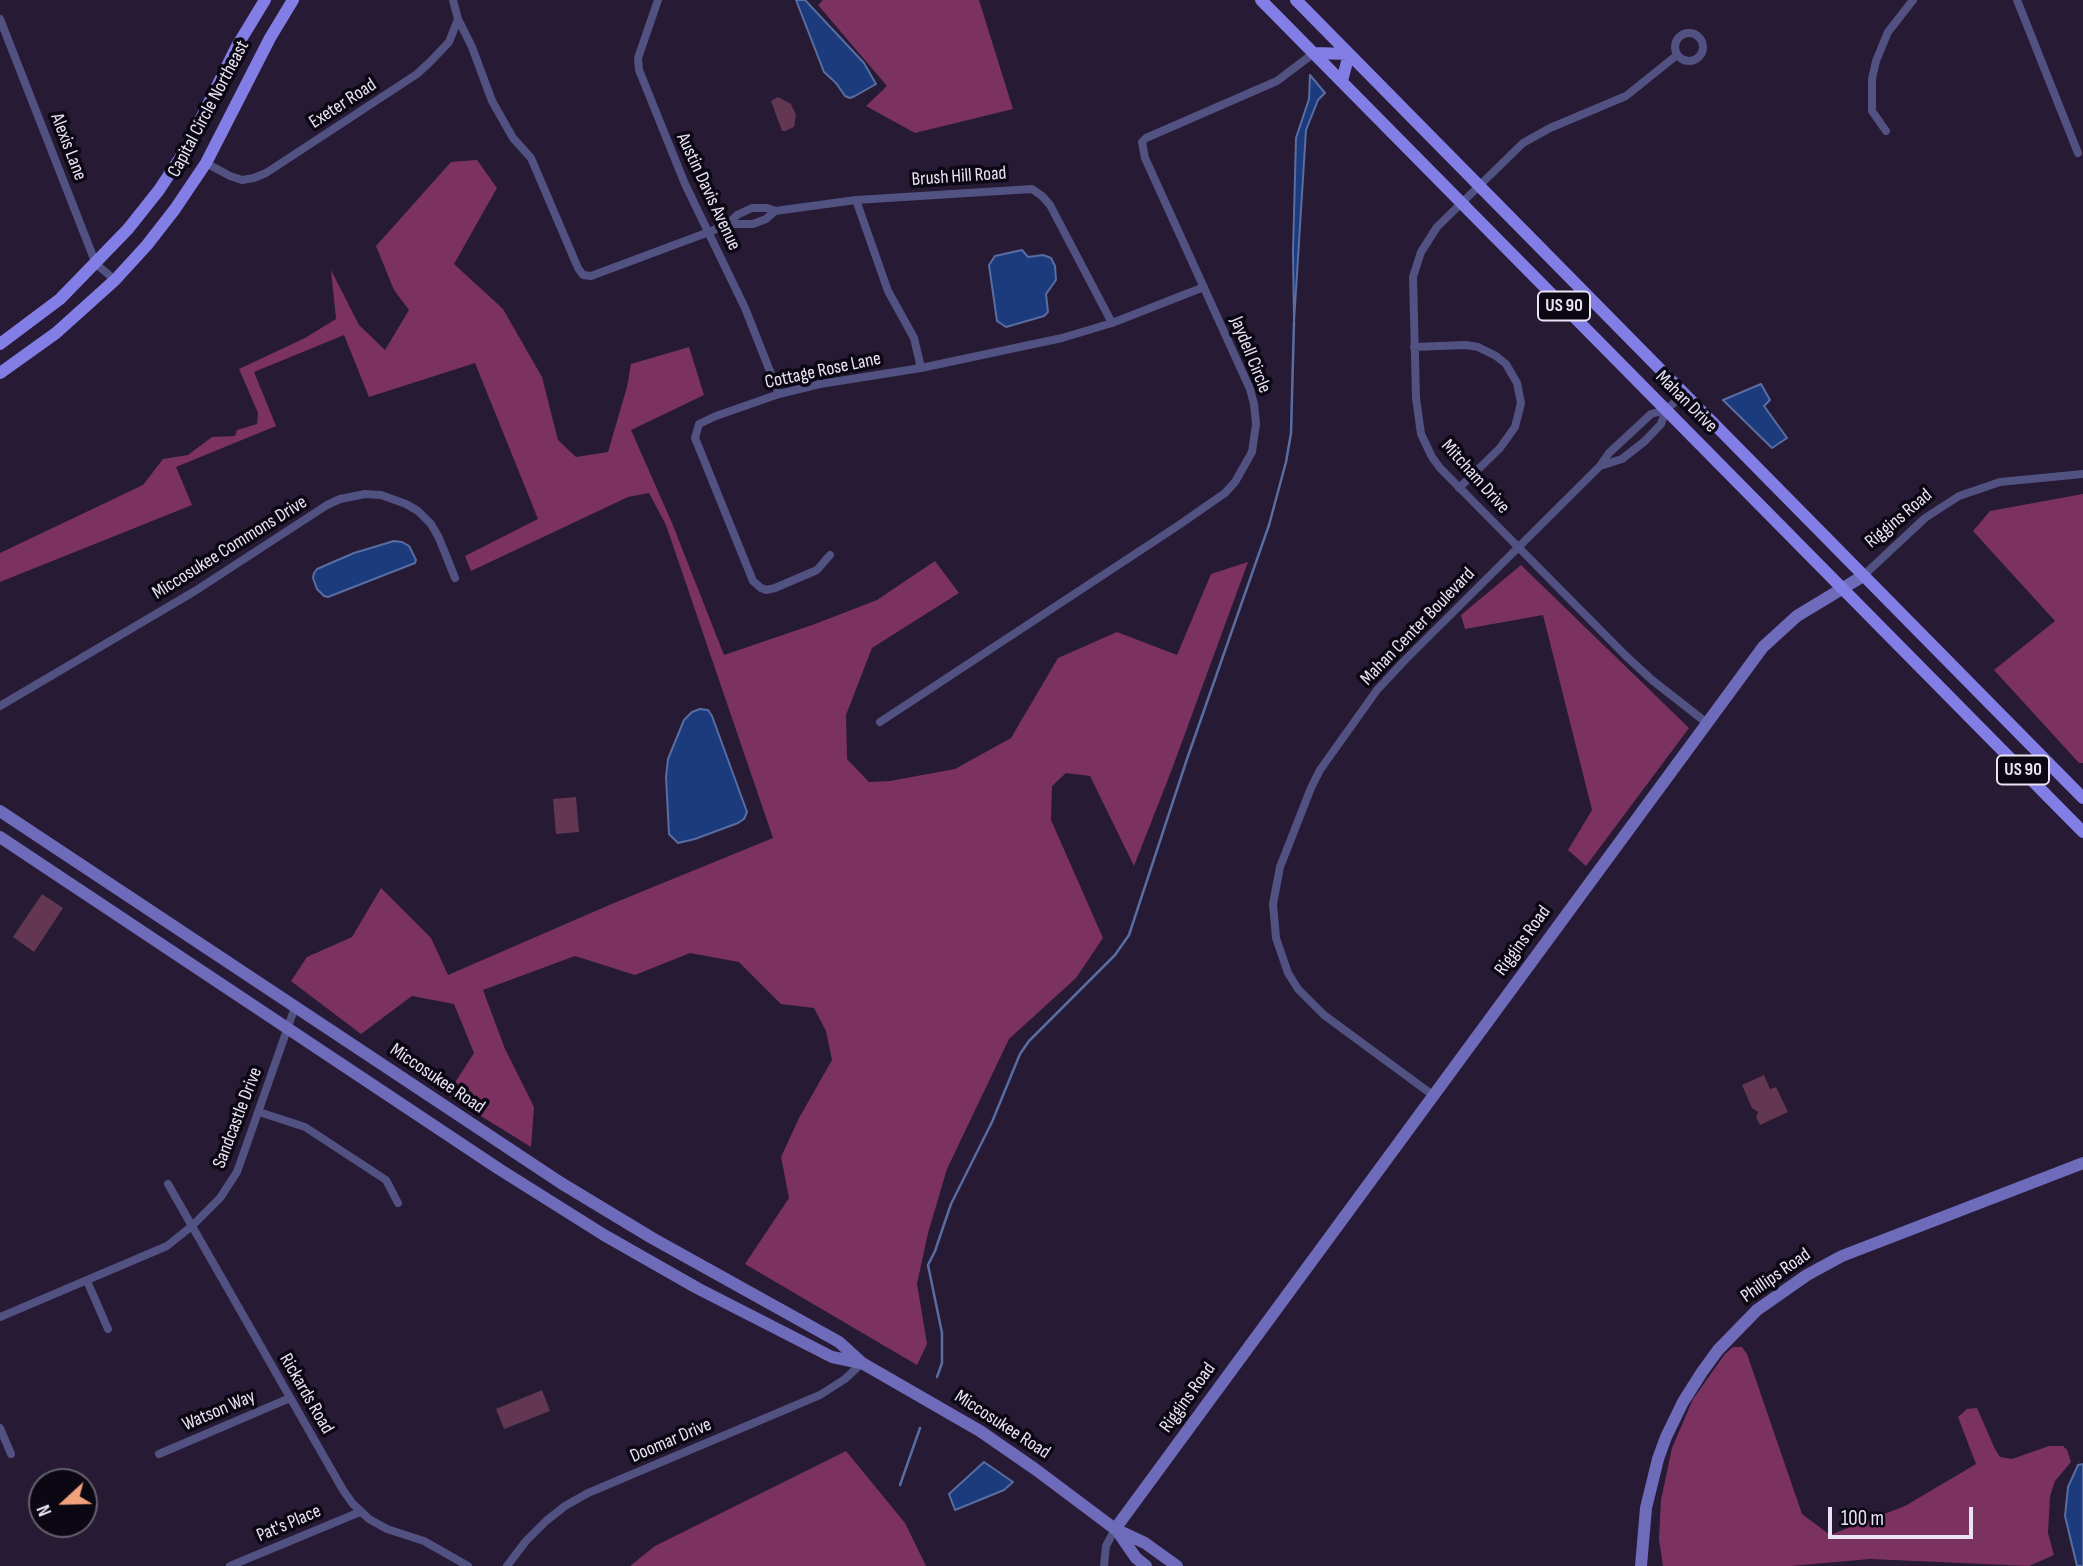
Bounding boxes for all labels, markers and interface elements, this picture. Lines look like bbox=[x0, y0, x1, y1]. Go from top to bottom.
street label: Capital Circle Northeast bbox=[163, 37, 255, 181]
street label: Exeter Road bbox=[305, 74, 381, 134]
street label: Alexis Lane bbox=[45, 110, 91, 184]
street label: Austin Davis Avenue bbox=[671, 130, 745, 254]
street label: Brush Hill Road bbox=[911, 162, 1007, 192]
road number: US 90 bbox=[1538, 292, 1590, 320]
street label: Jaydell Circle bbox=[1224, 313, 1276, 397]
street label: Cottage Rose Lane bbox=[763, 348, 883, 394]
street label: Mahan Drive bbox=[1650, 366, 1722, 438]
street label: Mitcham Drive bbox=[1436, 435, 1514, 519]
street label: Riggins Road bbox=[1861, 484, 1937, 554]
street label: Miccosukee Commons Drive bbox=[148, 491, 312, 605]
street label: Mahan Center Boulevard bbox=[1356, 563, 1480, 691]
road number: US 90 bbox=[1997, 756, 2049, 784]
street label: Riggins Road bbox=[1490, 902, 1556, 980]
street label: Miccosukee Road bbox=[385, 1039, 489, 1119]
street label: Sandcastle Drive bbox=[208, 1064, 268, 1172]
street label: Phillips Road bbox=[1737, 1244, 1815, 1308]
street label: Rickards Road bbox=[274, 1350, 338, 1438]
street label: Riggins Road bbox=[1155, 1359, 1221, 1437]
street label: Watson Way bbox=[179, 1385, 259, 1437]
street label: Miccosukee Road bbox=[950, 1386, 1054, 1464]
street label: Doomar Drive bbox=[627, 1414, 715, 1468]
north arrow bbox=[28, 1468, 98, 1538]
scale bar bbox=[1831, 1492, 1976, 1536]
street label: Pat's Place bbox=[253, 1500, 325, 1548]
text: N bbox=[32, 1501, 57, 1519]
text: 100 m bbox=[1841, 1506, 1884, 1531]

